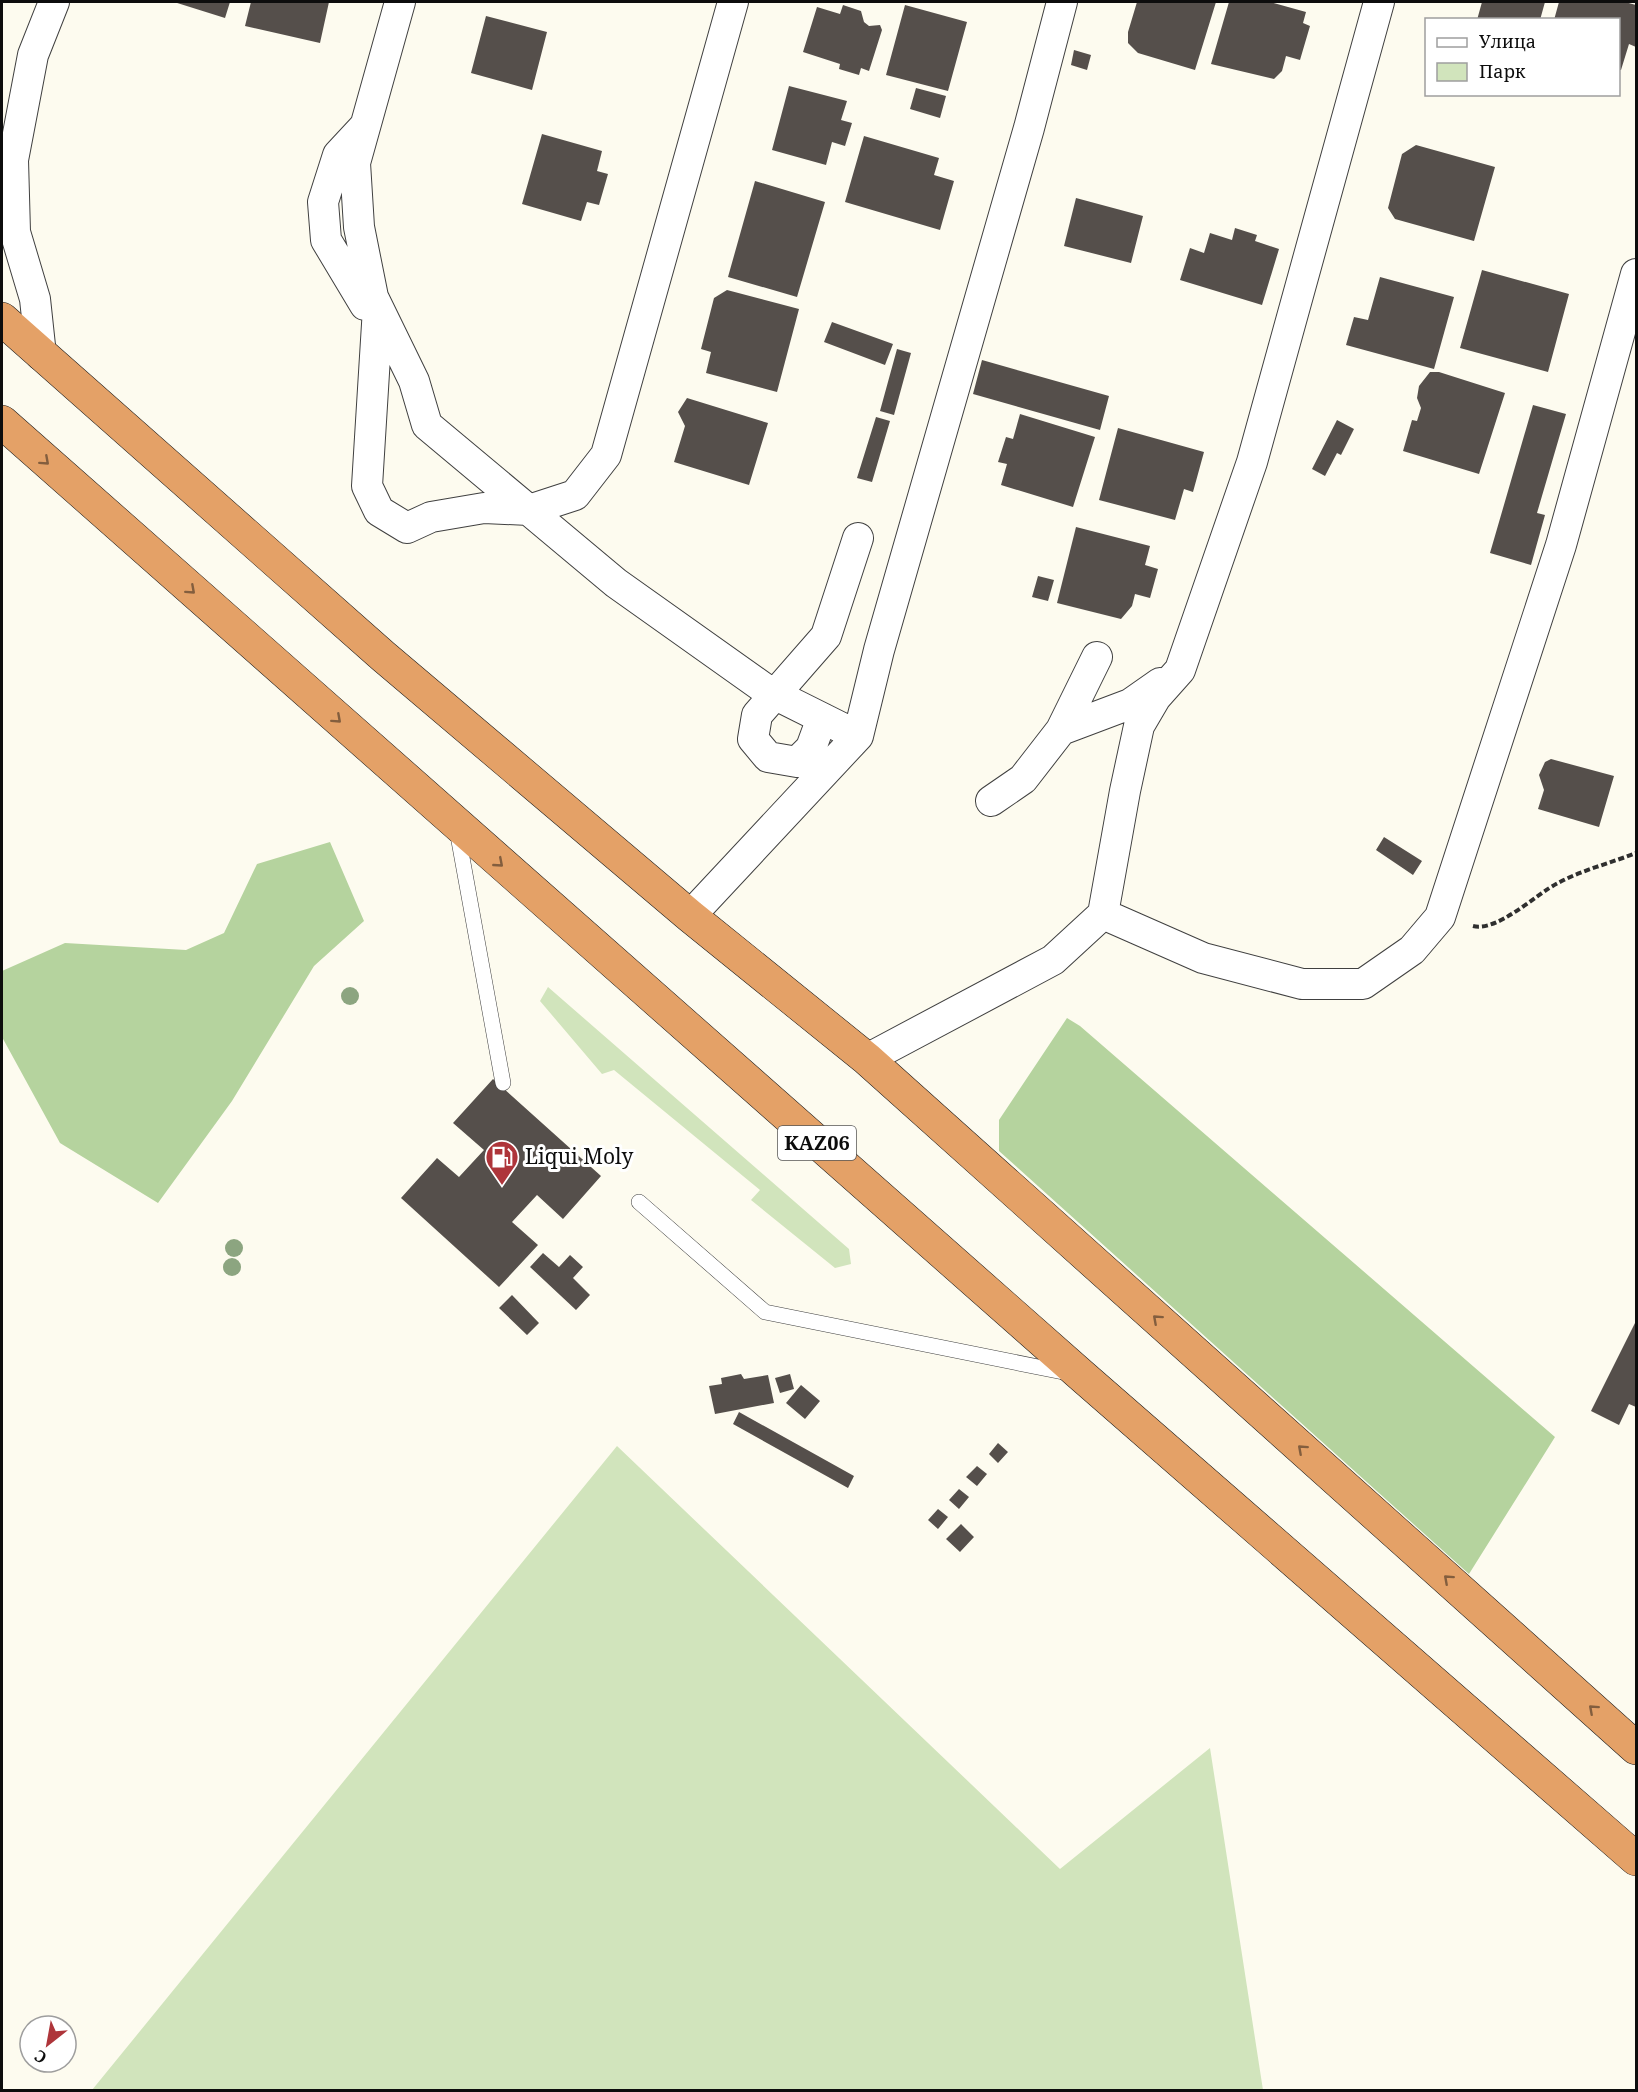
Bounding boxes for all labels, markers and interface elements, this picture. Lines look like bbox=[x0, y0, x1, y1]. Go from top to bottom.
legend bbox=[1425, 18, 1620, 96]
text: Улица bbox=[1479, 29, 1536, 53]
text: Парк bbox=[1479, 59, 1526, 83]
one-way arrow bbox=[38, 454, 49, 465]
one-way arrow bbox=[184, 583, 195, 594]
one-way arrow bbox=[330, 712, 341, 723]
one-way arrow bbox=[492, 855, 503, 866]
road number: KАZ06 bbox=[778, 1126, 856, 1160]
fuel station icon: Liqui Moly bbox=[484, 1139, 520, 1186]
place label: Liqui Moly bbox=[525, 1142, 634, 1170]
one-way arrow bbox=[1153, 1315, 1164, 1326]
one-way arrow bbox=[1299, 1445, 1309, 1456]
one-way arrow bbox=[1444, 1575, 1454, 1586]
one-way arrow bbox=[1589, 1705, 1600, 1716]
north arrow bbox=[18, 2014, 78, 2074]
text: С bbox=[30, 2045, 50, 2069]

